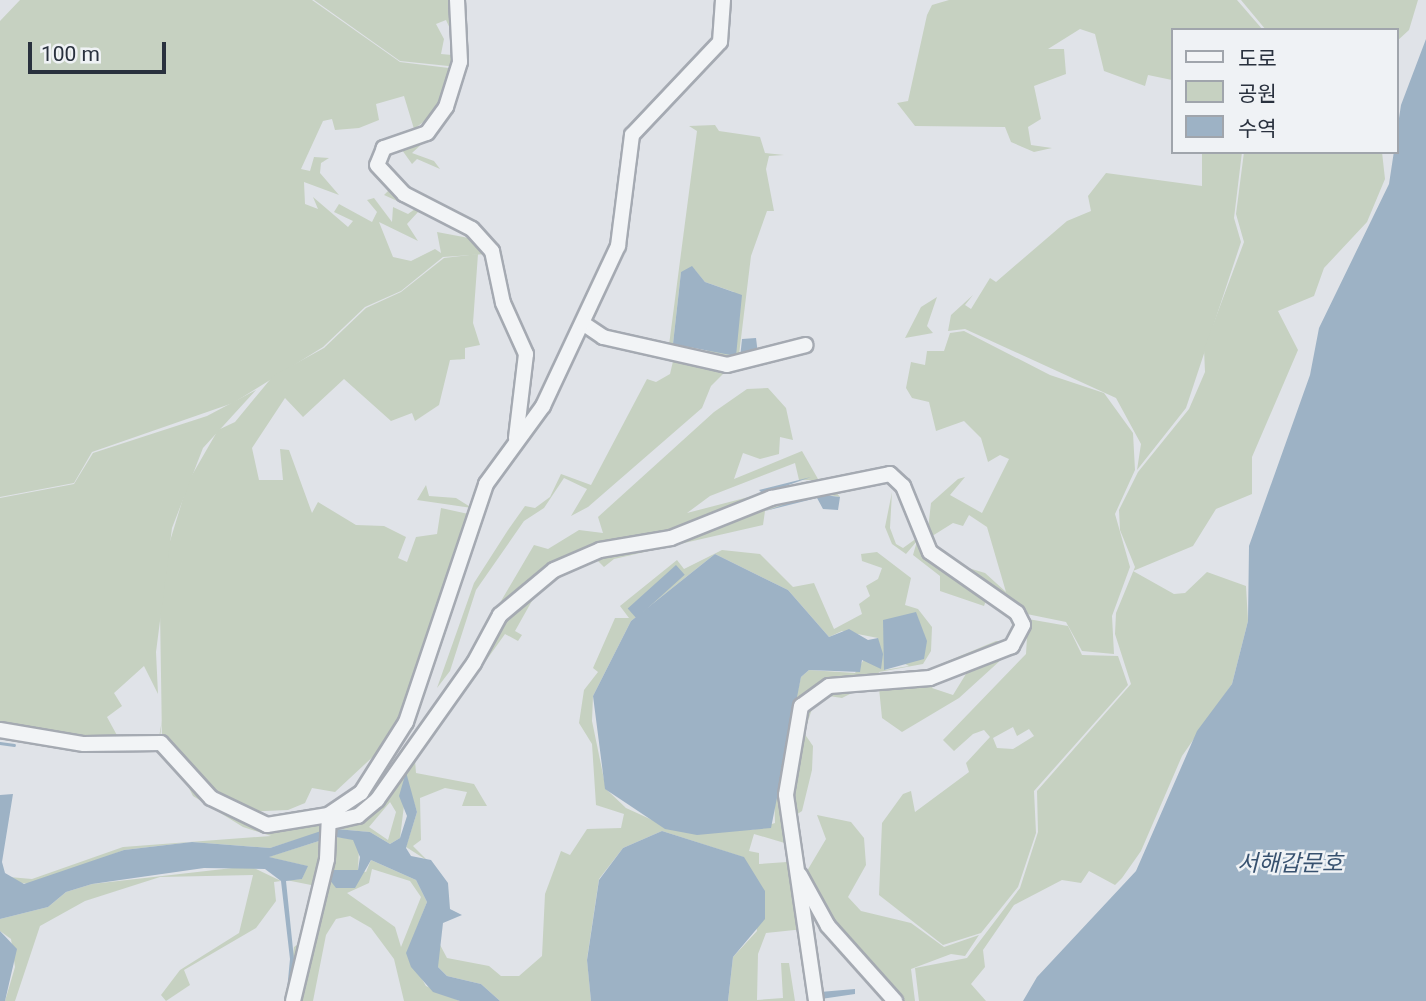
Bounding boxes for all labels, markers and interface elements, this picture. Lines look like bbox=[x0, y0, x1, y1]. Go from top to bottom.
scale bar bbox=[32, 28, 170, 72]
legend bbox=[1170, 28, 1398, 154]
text: 100 m bbox=[41, 42, 100, 66]
text: 도로 bbox=[1238, 47, 1277, 71]
text: 공원 bbox=[1238, 82, 1277, 106]
text: 수역 bbox=[1238, 117, 1277, 141]
water label: 서해갑문호 bbox=[1237, 850, 1343, 878]

